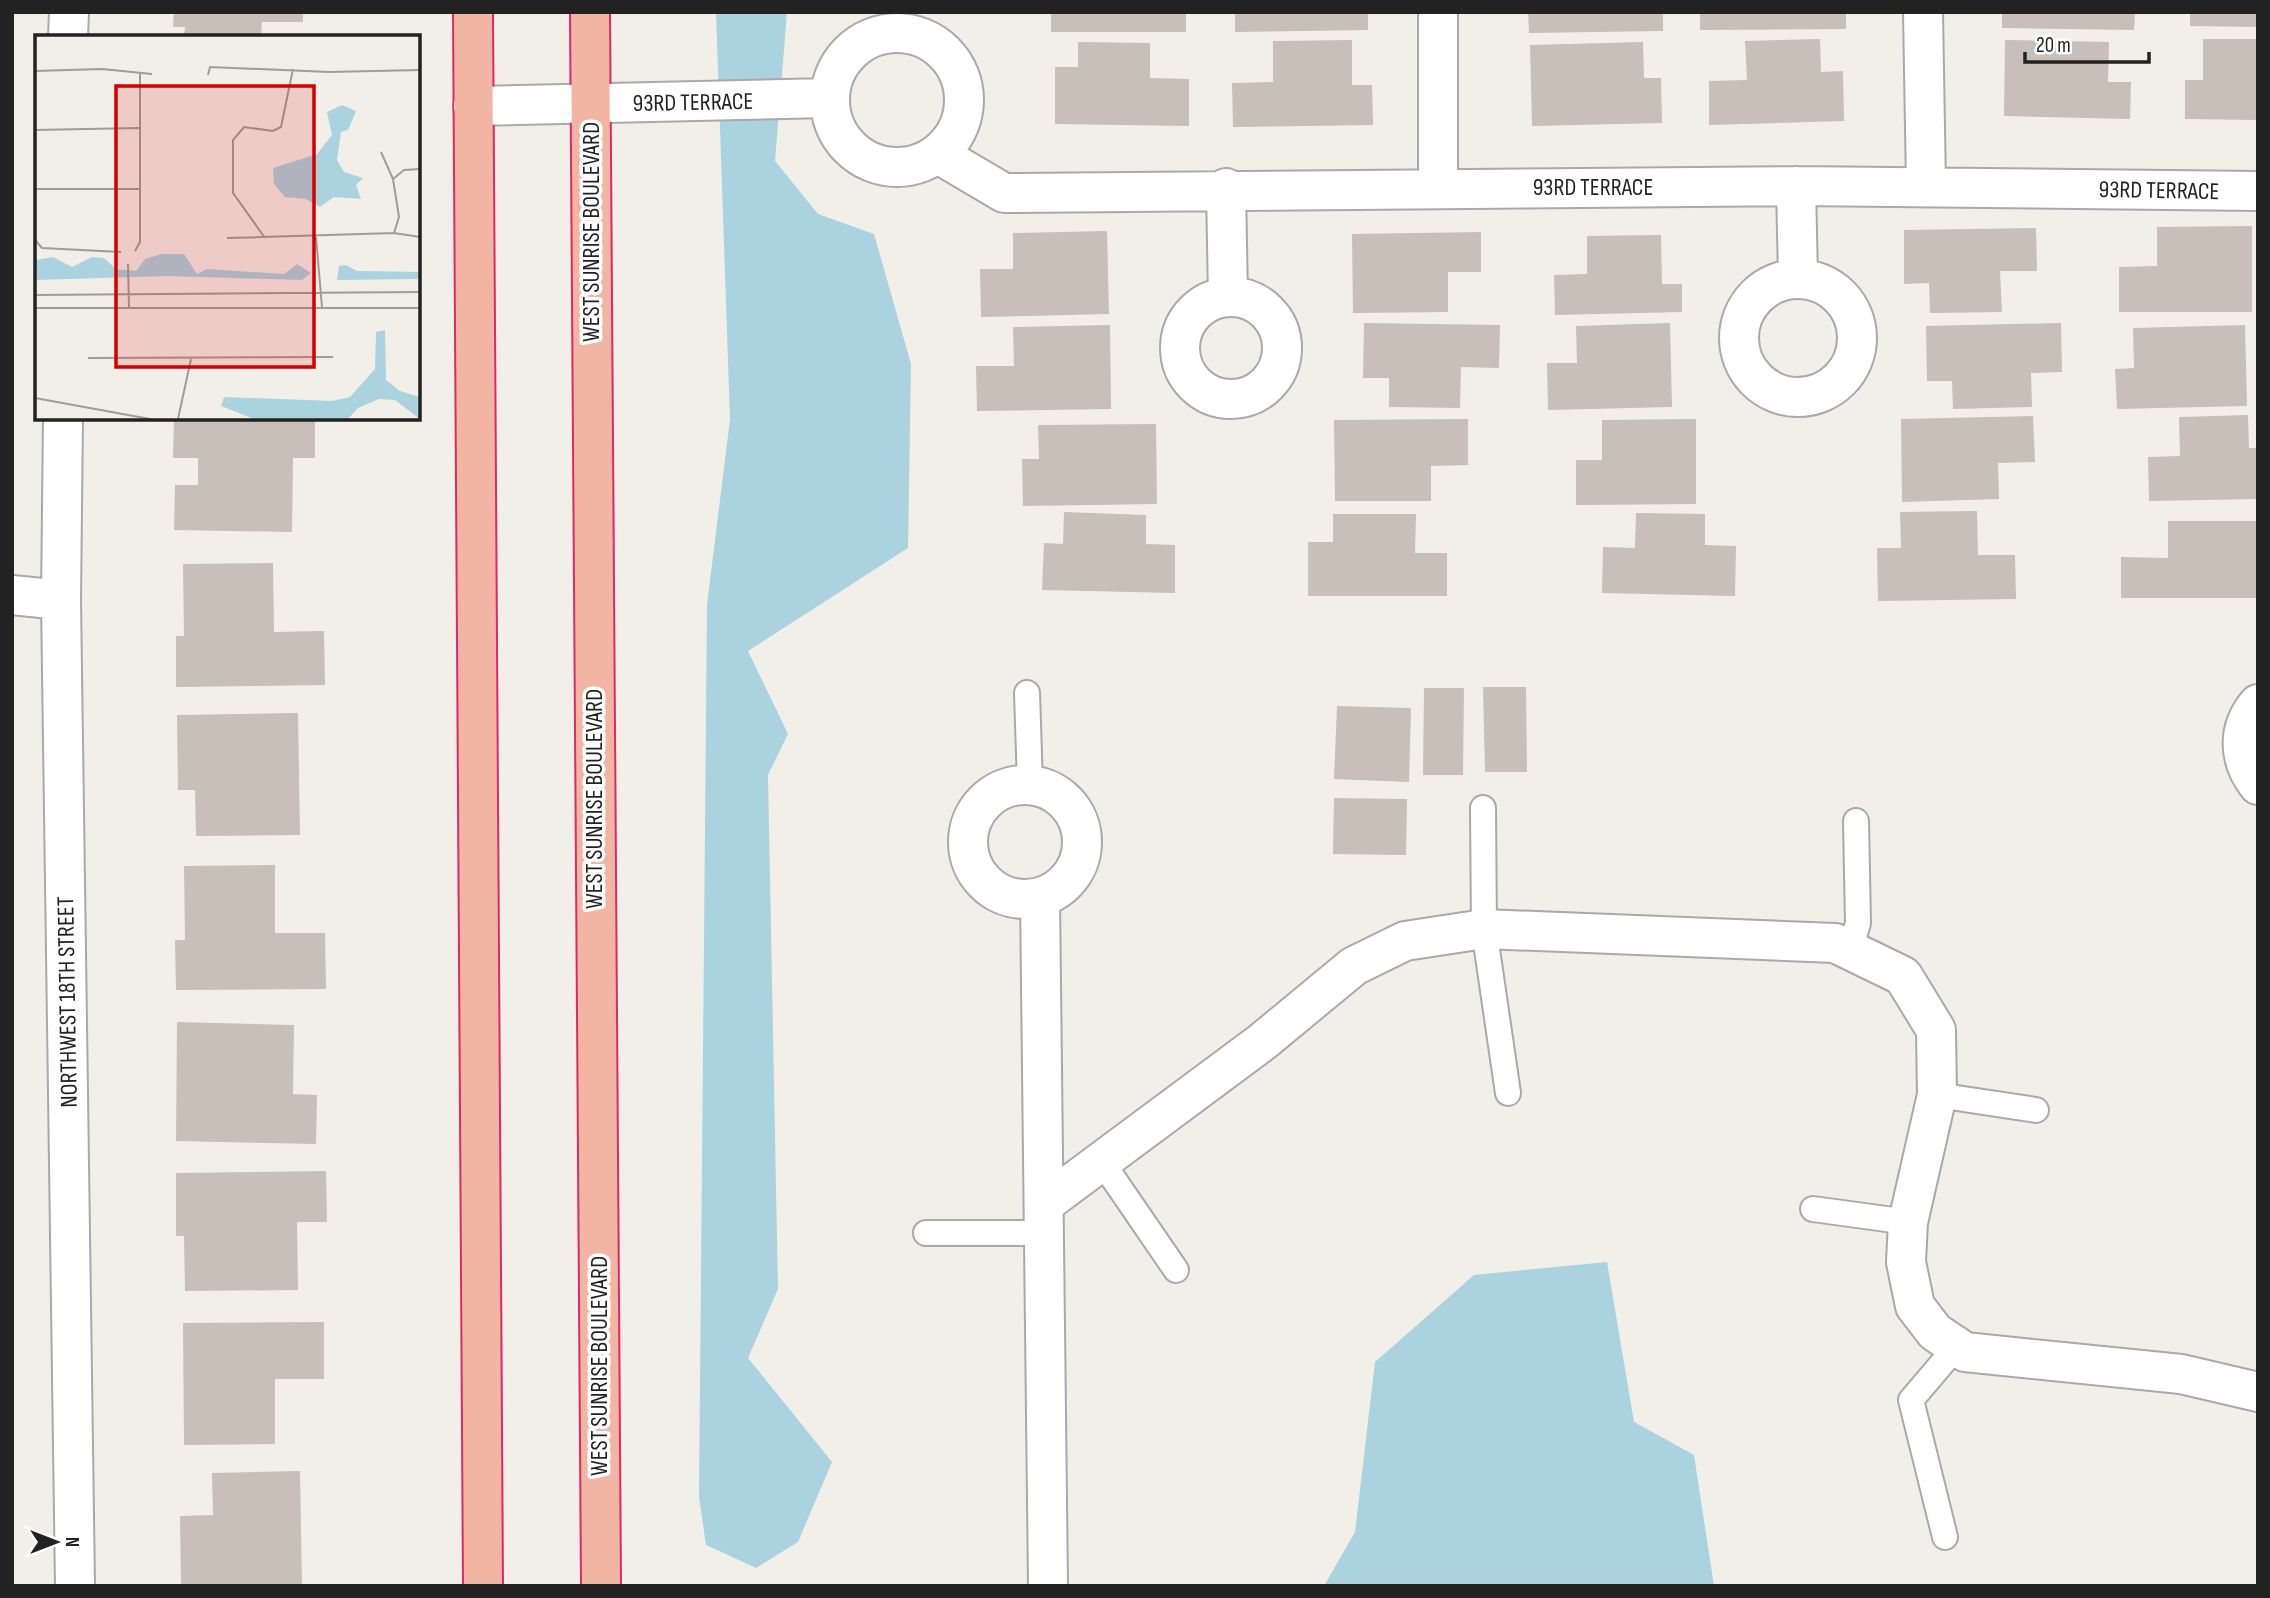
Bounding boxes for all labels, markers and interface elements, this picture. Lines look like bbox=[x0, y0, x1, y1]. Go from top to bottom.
scale bar bbox=[2025, 21, 2149, 65]
text: 20 m bbox=[2036, 33, 2071, 58]
inset map bbox=[35, 35, 420, 420]
street label: 93RD TERRACE bbox=[632, 87, 754, 118]
street label: WEST SUNRISE BOULEVARD bbox=[577, 122, 606, 342]
street label: 93RD TERRACE bbox=[1533, 173, 1653, 202]
street label: 93RD TERRACE bbox=[2098, 175, 2220, 206]
street label: WEST SUNRISE BOULEVARD bbox=[580, 689, 609, 909]
street label: NORTHWEST 18TH STREET bbox=[51, 896, 84, 1108]
street label: WEST SUNRISE BOULEVARD bbox=[585, 1256, 614, 1476]
north arrow bbox=[21, 1507, 91, 1577]
text: N bbox=[60, 1537, 83, 1547]

